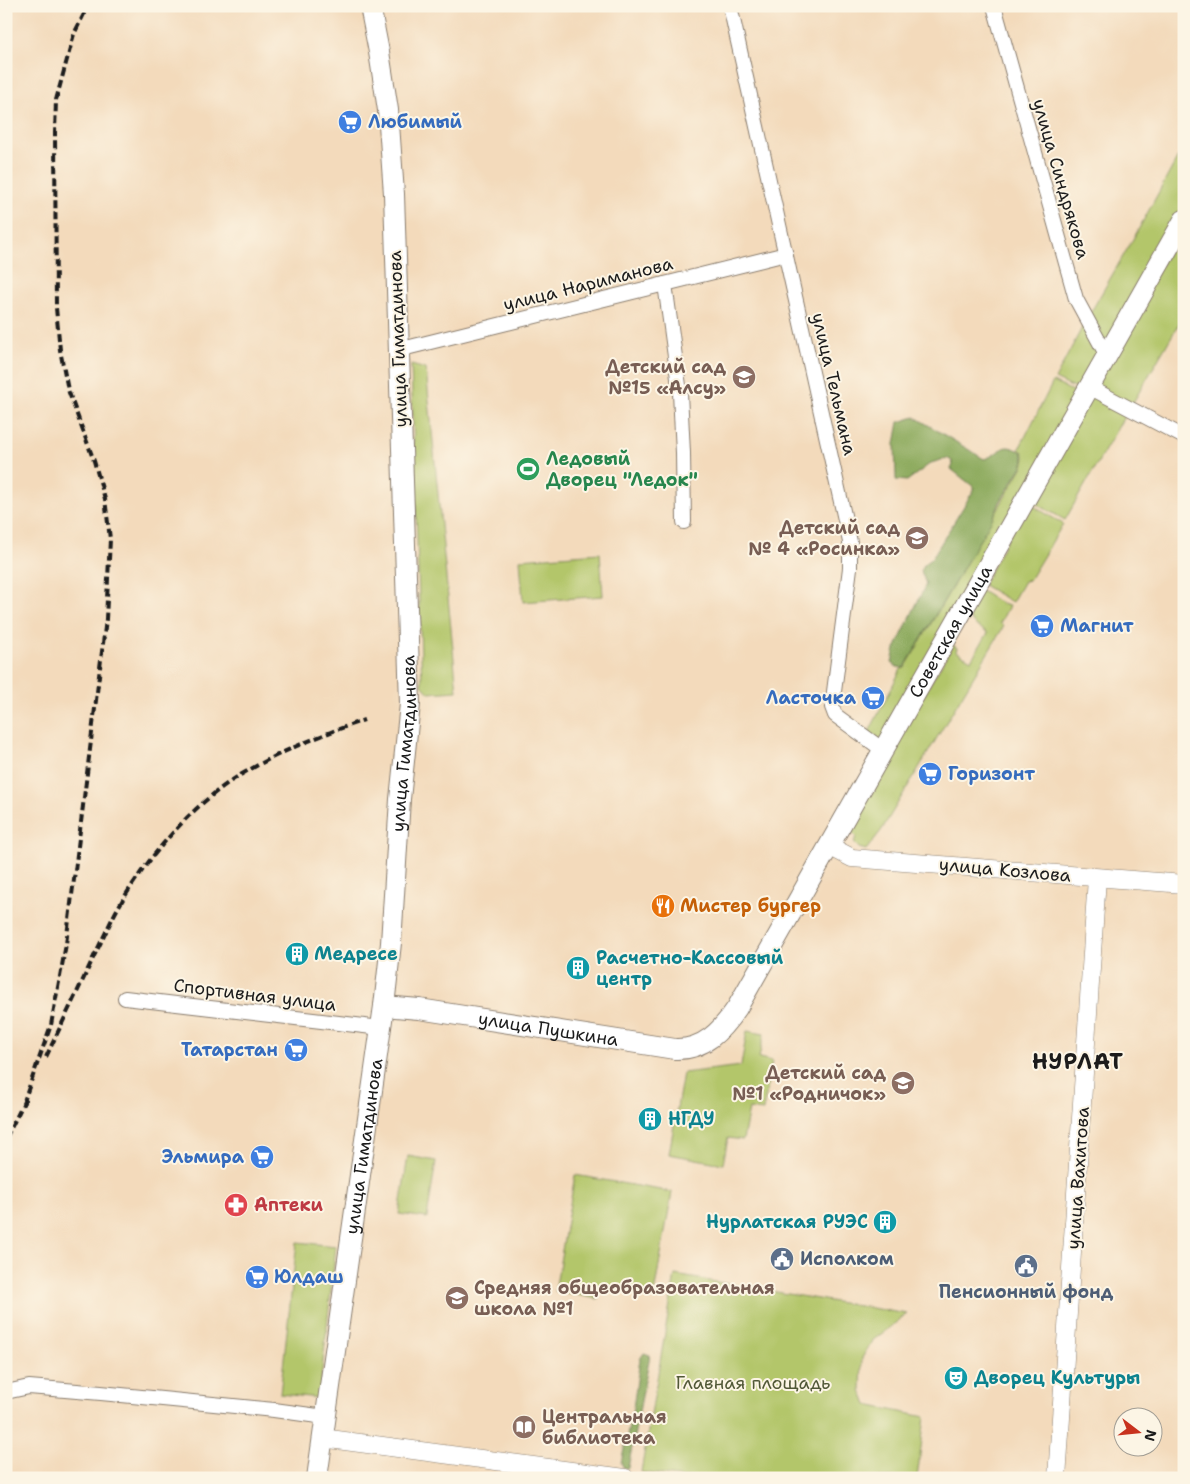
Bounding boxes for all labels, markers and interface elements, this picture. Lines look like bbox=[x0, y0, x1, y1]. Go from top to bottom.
street label: улица Синдрякова bbox=[1027, 96, 1095, 262]
supermarket icon: Любимый bbox=[337, 109, 363, 135]
place label: Любимый bbox=[368, 110, 463, 134]
street label: улица Гиматдинова bbox=[383, 250, 413, 428]
street label: улица Нариманова bbox=[501, 251, 675, 317]
street label: улица Тельмана bbox=[806, 310, 862, 458]
place label: Детский сад №15 «Алсу» bbox=[605, 355, 726, 400]
school or university icon: Детский сад №15 «Алсу» bbox=[731, 364, 757, 390]
place label: Ледовый Дворец "Ледок" bbox=[546, 447, 698, 492]
sports icon: Ледовый Дворец "Ледок" bbox=[515, 456, 541, 482]
place label: Детский сад № 4 «Росинка» bbox=[748, 516, 900, 561]
school or university icon: Детский сад № 4 «Росинка» bbox=[904, 525, 930, 551]
street label: Советская улица bbox=[903, 561, 998, 702]
supermarket icon: Магнит bbox=[1029, 613, 1055, 639]
place label: Магнит bbox=[1060, 614, 1134, 638]
street label: улица Гиматдинова bbox=[386, 655, 422, 833]
supermarket icon: Ласточка bbox=[860, 685, 886, 711]
place label: Ласточка bbox=[766, 686, 857, 710]
supermarket icon: Горизонт bbox=[917, 761, 943, 787]
place label: Горизонт bbox=[948, 762, 1035, 786]
street label: улица Козлова bbox=[938, 852, 1072, 888]
restaurant icon: Мистер бургер bbox=[650, 893, 676, 919]
place label: Мистер бургер bbox=[680, 894, 821, 918]
building icon: Медресе bbox=[284, 941, 310, 967]
place label: Медресе bbox=[314, 942, 398, 966]
place label: Расчетно-Кассовый центр bbox=[596, 946, 784, 991]
building icon: Расчетно-Кассовый центр bbox=[565, 955, 591, 981]
street label: Спортивная улица bbox=[172, 973, 338, 1017]
street label: улица Пушкина bbox=[477, 1006, 620, 1052]
supermarket icon: Татарстан bbox=[283, 1037, 309, 1063]
place label: Татарстан bbox=[181, 1038, 278, 1062]
district label: НУРЛАТ bbox=[1032, 1047, 1124, 1076]
street label: улица Гиматдинова bbox=[340, 1057, 388, 1236]
place label: Детский сад №1 «Родничок» bbox=[732, 1061, 886, 1106]
school or university icon: Детский сад №1 «Родничок» bbox=[890, 1070, 916, 1096]
building icon: НГДУ bbox=[637, 1106, 663, 1132]
street label: улица Вахитова bbox=[1061, 1106, 1095, 1250]
place label: НГДУ bbox=[668, 1107, 714, 1131]
supermarket icon: Эльмира bbox=[249, 1144, 275, 1170]
place label: Эльмира bbox=[162, 1145, 245, 1169]
pharmacy icon: Аптеки bbox=[223, 1192, 249, 1218]
place label: Аптеки bbox=[254, 1193, 324, 1217]
building icon: Нурлатская РУЭС bbox=[872, 1209, 898, 1235]
place label: Нурлатская РУЭС bbox=[706, 1210, 868, 1234]
public building icon: Исполком bbox=[769, 1246, 795, 1272]
place label: Исполком bbox=[800, 1247, 894, 1271]
public building icon: Пенсионный фонд bbox=[1013, 1253, 1039, 1279]
supermarket icon: Юлдаш bbox=[244, 1264, 270, 1290]
place label: Юлдаш bbox=[274, 1265, 344, 1289]
place label: Средняя общеобразовательная школа №1 bbox=[474, 1276, 775, 1321]
place label: Пенсионный фонд bbox=[939, 1280, 1114, 1304]
school or university icon: Средняя общеобразовательная школа №1 bbox=[444, 1285, 470, 1311]
theatre icon: Дворец Культуры bbox=[943, 1365, 969, 1391]
place label: Дворец Культуры bbox=[974, 1366, 1140, 1390]
park label: Главная площадь bbox=[676, 1371, 830, 1395]
place label: Центральная библиотека bbox=[542, 1405, 667, 1450]
north arrow bbox=[1112, 1406, 1162, 1456]
library icon: Центральная библиотека bbox=[511, 1414, 537, 1440]
text: N bbox=[1140, 1428, 1161, 1443]

